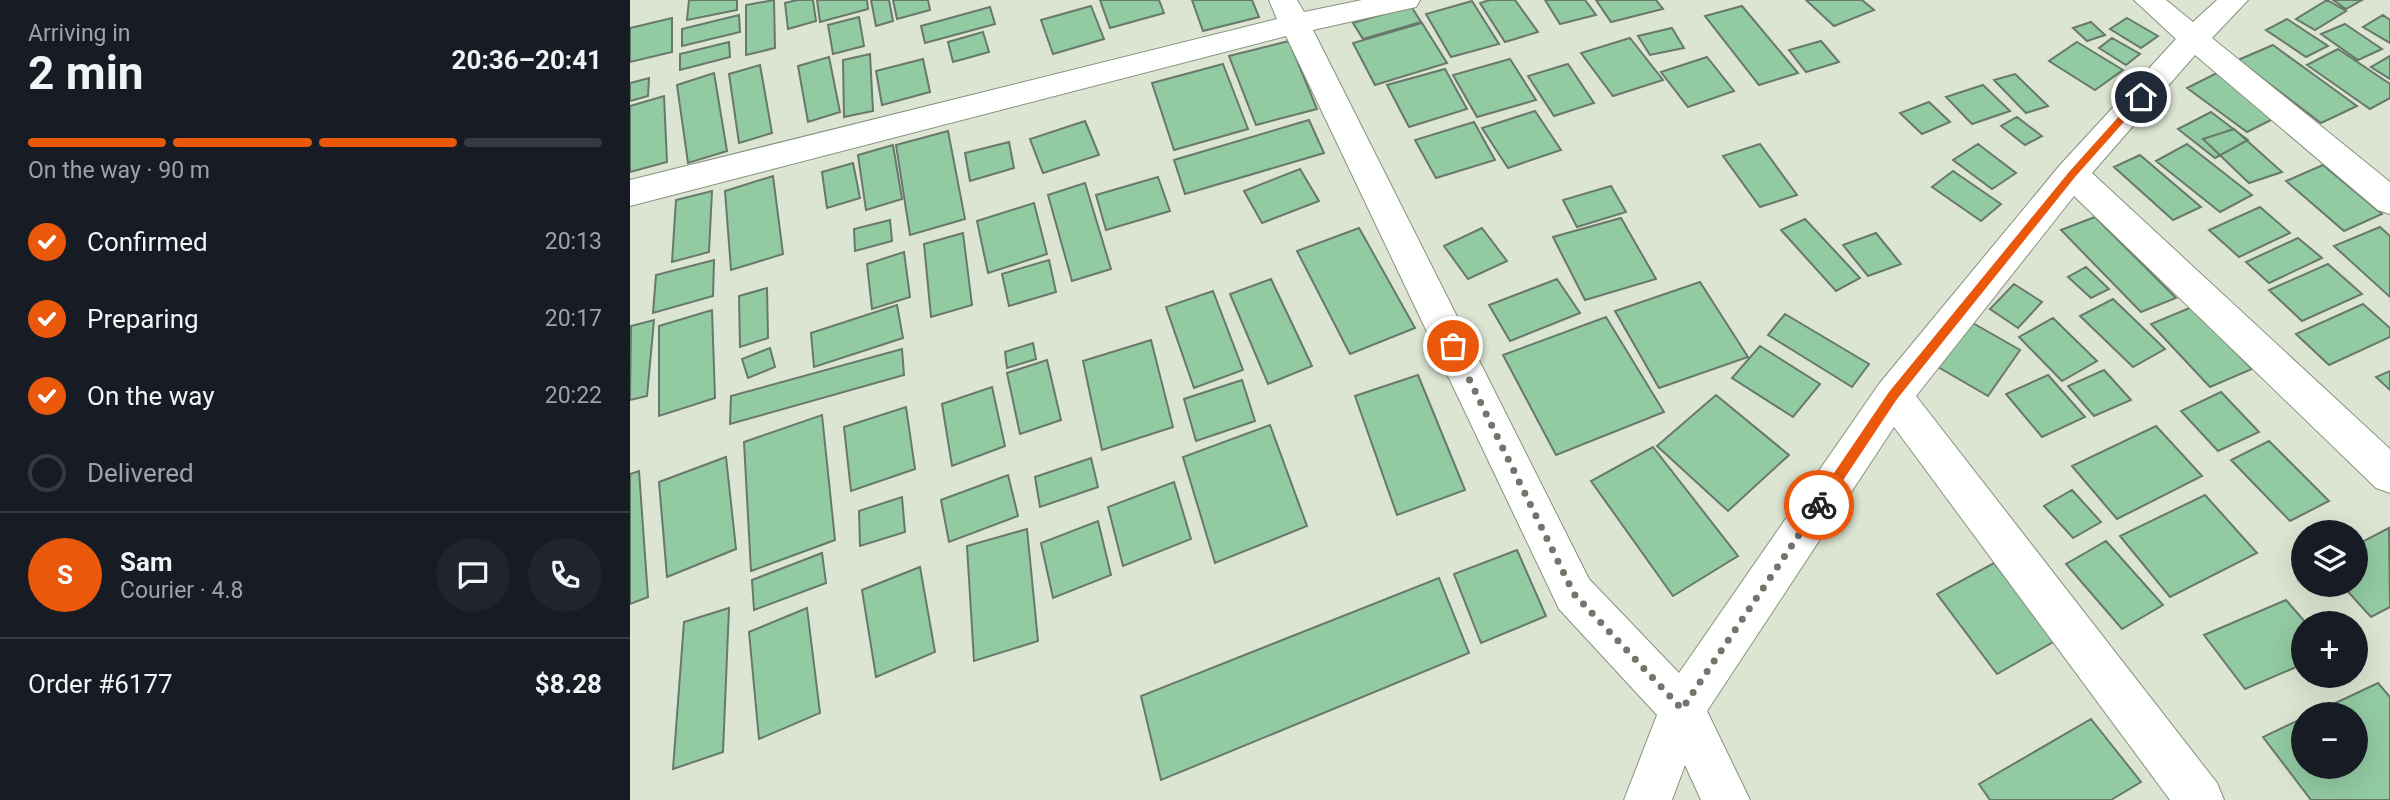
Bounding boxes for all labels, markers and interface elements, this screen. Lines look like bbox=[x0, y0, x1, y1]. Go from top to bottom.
text: Arriving in bbox=[28, 20, 131, 47]
text: 20:36–20:41 bbox=[452, 45, 602, 75]
text: 2 min bbox=[28, 46, 144, 100]
pin bbox=[2111, 67, 2171, 127]
icon: home bbox=[2122, 78, 2160, 116]
text: On the way · 90 m bbox=[28, 157, 210, 184]
icon: check bbox=[28, 223, 66, 261]
text: Confirmed bbox=[87, 227, 208, 257]
text: 20:13 bbox=[545, 228, 602, 255]
icon: check bbox=[28, 300, 66, 338]
text: Preparing bbox=[87, 304, 199, 334]
text: 20:17 bbox=[545, 305, 602, 332]
pin bbox=[1423, 316, 1483, 376]
icon: bag bbox=[1434, 327, 1472, 365]
icon: check bbox=[28, 377, 66, 415]
text: On the way bbox=[87, 381, 215, 411]
text: 20:22 bbox=[545, 382, 602, 409]
text: Delivered bbox=[87, 458, 194, 488]
courier bbox=[1784, 470, 1854, 540]
icon: bike bbox=[1800, 486, 1838, 524]
map controls bbox=[2291, 520, 2368, 779]
button: layers bbox=[2291, 520, 2368, 597]
button: chat bbox=[436, 538, 510, 612]
button: phone bbox=[528, 538, 602, 612]
text: Sam bbox=[120, 547, 172, 577]
text: S bbox=[57, 560, 73, 590]
text: Courier · 4.8 bbox=[120, 577, 243, 604]
button: + bbox=[2291, 611, 2368, 688]
text: Order #6177 bbox=[28, 669, 173, 699]
text: $8.28 bbox=[535, 669, 602, 699]
button: − bbox=[2291, 702, 2368, 779]

